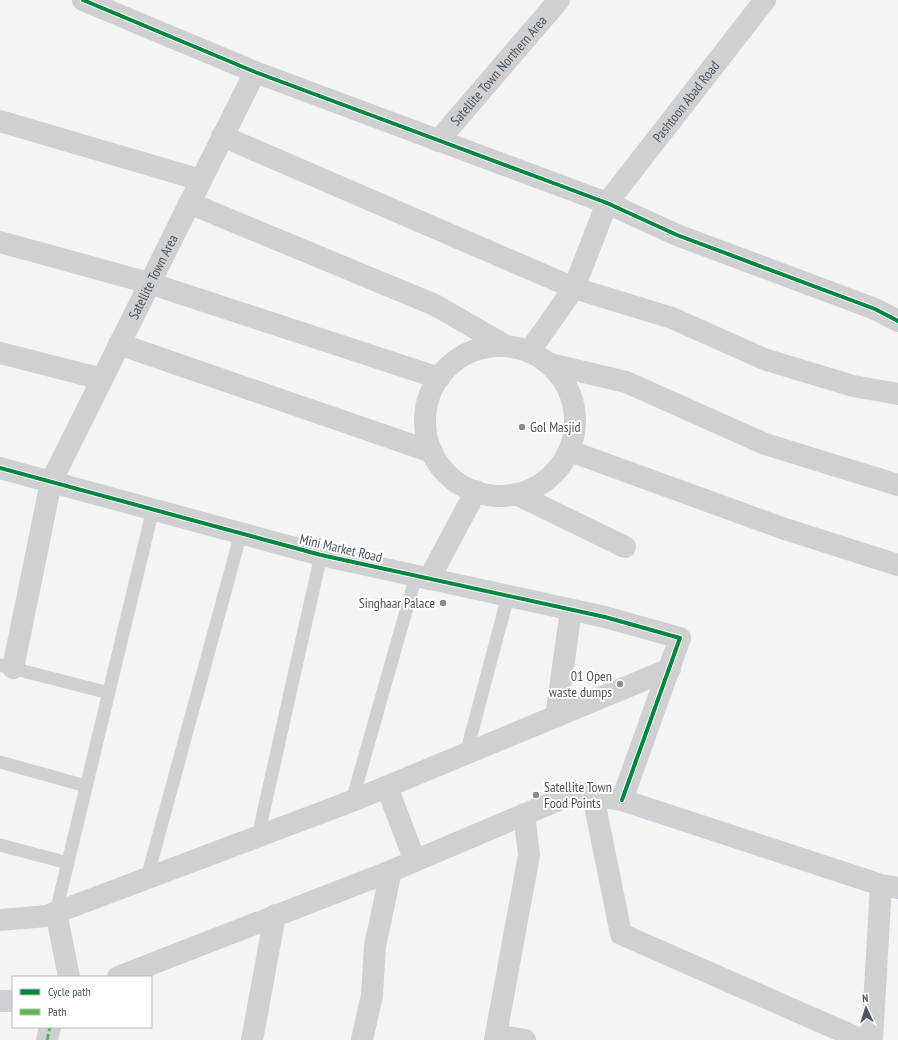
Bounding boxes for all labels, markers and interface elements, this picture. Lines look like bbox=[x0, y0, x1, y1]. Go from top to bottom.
street label: Satellite Town Northern Area bbox=[446, 12, 551, 129]
street label: Pashtoon Abad Road bbox=[649, 57, 723, 146]
street label: Satellite Town Area bbox=[124, 231, 182, 322]
place label: Gol Masjid bbox=[530, 418, 581, 436]
marker: Gol Masjid bbox=[517, 422, 527, 432]
street label: Mini Market Road bbox=[298, 530, 384, 566]
place label: Singhaar Palace bbox=[359, 594, 435, 612]
marker: Singhaar Palace bbox=[438, 598, 448, 608]
place label: 01 Open waste dumps bbox=[549, 667, 612, 701]
marker: 01 Open waste dumps bbox=[615, 679, 625, 689]
place label: Satellite Town Food Points bbox=[544, 778, 612, 812]
marker: Satellite Town Food Points bbox=[531, 790, 541, 800]
legend bbox=[12, 976, 152, 1028]
text: Cycle path bbox=[48, 984, 91, 999]
north arrow bbox=[846, 988, 886, 1028]
text: N bbox=[862, 991, 869, 1005]
text: Path bbox=[48, 1004, 66, 1019]

